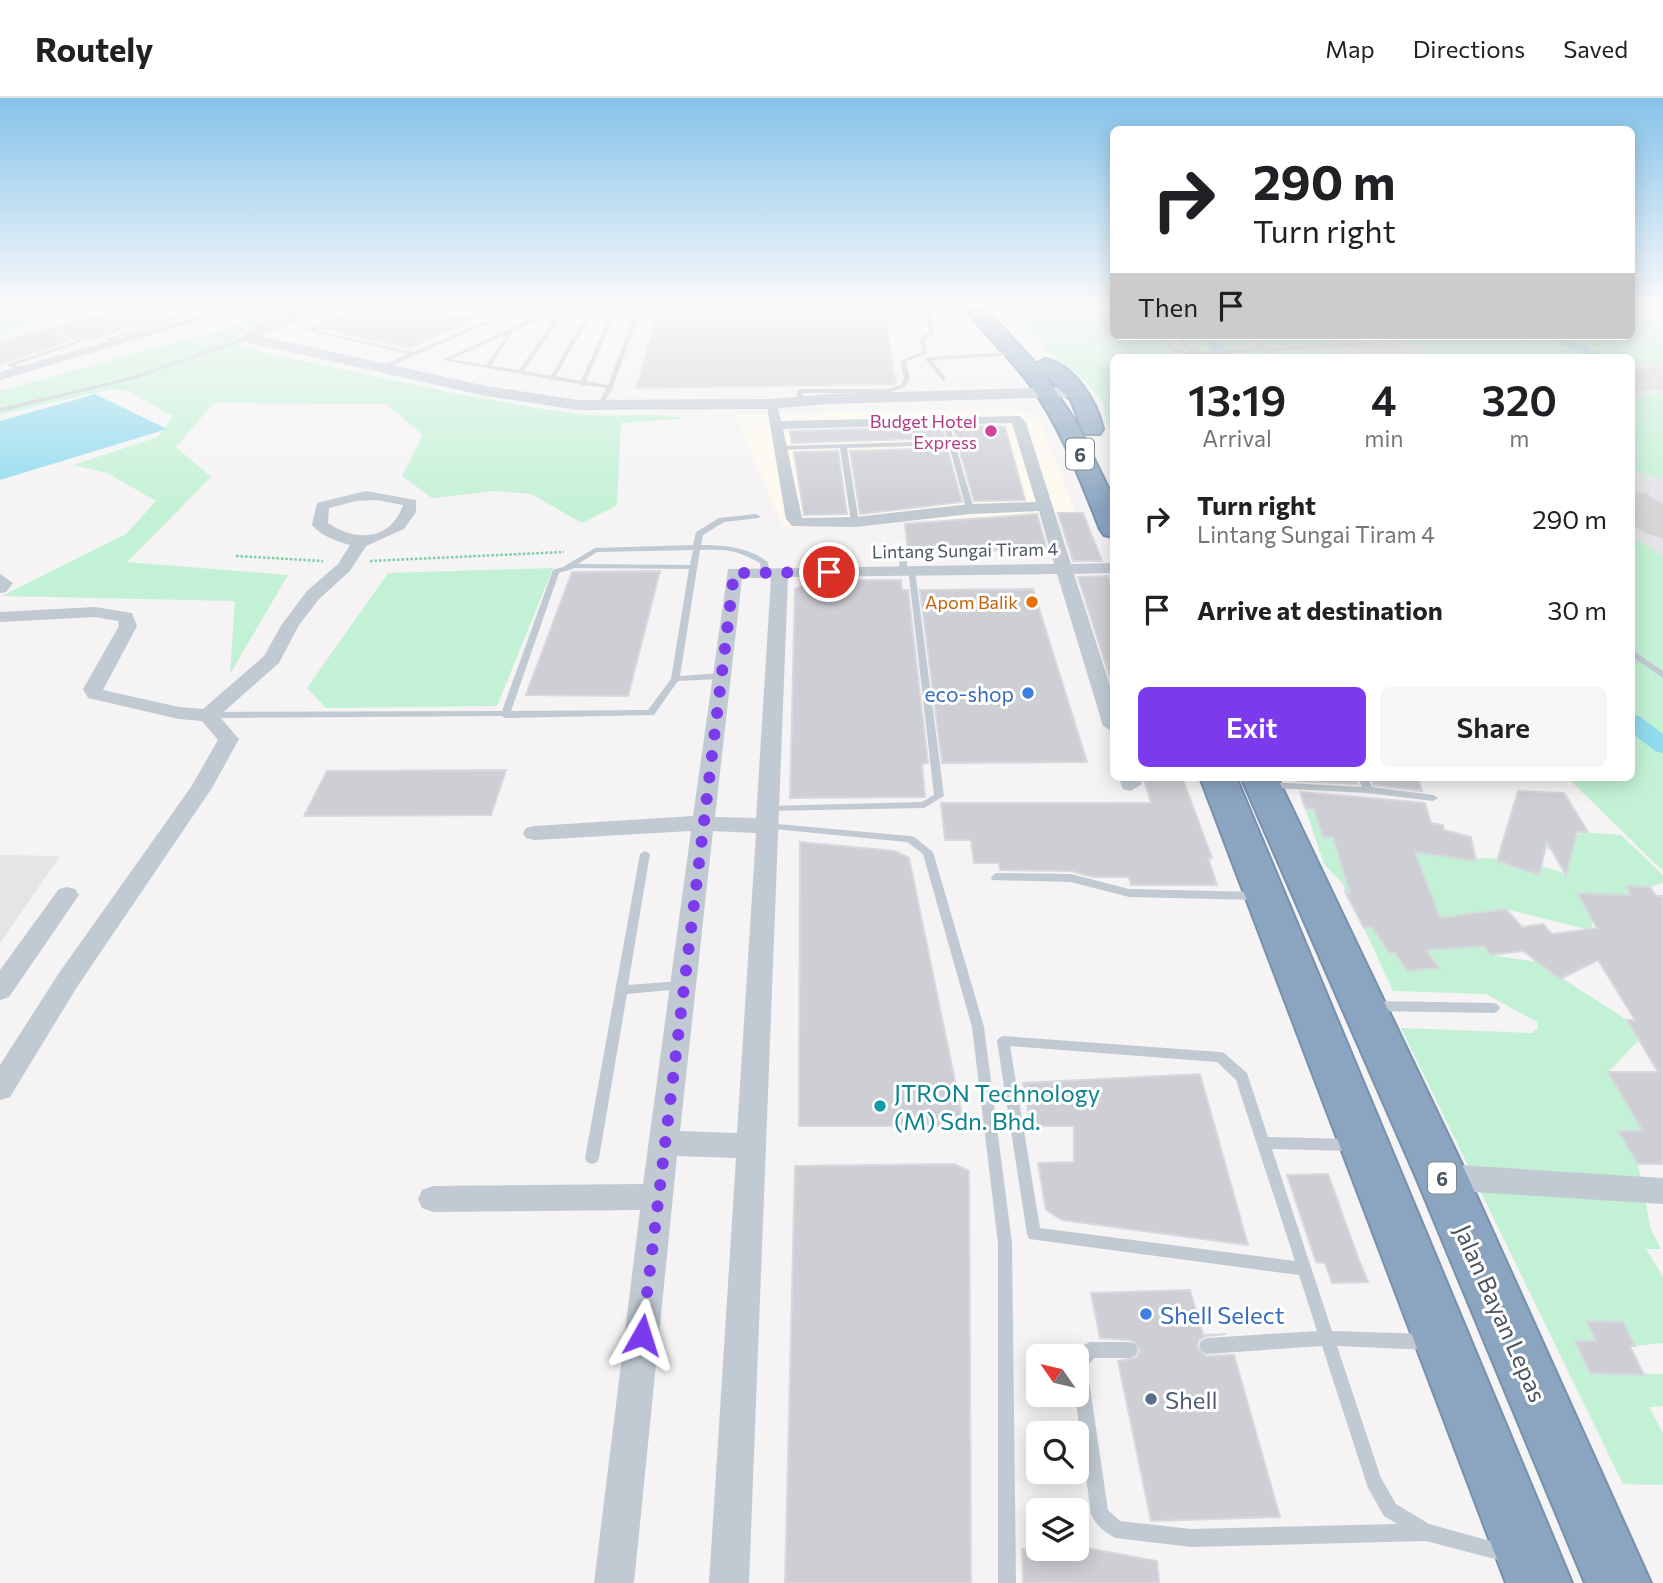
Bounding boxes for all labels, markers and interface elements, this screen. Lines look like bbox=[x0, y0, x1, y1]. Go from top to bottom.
text: Routely bbox=[35, 28, 153, 69]
text: Map bbox=[1325, 34, 1375, 63]
text: Directions bbox=[1413, 34, 1525, 63]
text: Saved bbox=[1563, 34, 1628, 63]
text: 290 m bbox=[1253, 150, 1395, 210]
icon: right bbox=[1138, 154, 1229, 245]
text: Turn right bbox=[1253, 210, 1396, 250]
icon: arrive bbox=[1212, 287, 1250, 325]
text: Then bbox=[1138, 291, 1198, 322]
text: 13:19 bbox=[1188, 373, 1286, 425]
text: 4 bbox=[1371, 373, 1397, 425]
text: 320 bbox=[1482, 373, 1557, 425]
place label: Budget Hotel Express bbox=[870, 410, 977, 453]
marker: Budget Hotel Express bbox=[983, 423, 999, 439]
text: Arrival bbox=[1202, 424, 1272, 452]
text: min bbox=[1364, 424, 1403, 452]
text: m bbox=[1509, 424, 1529, 452]
road number: 6 bbox=[1066, 438, 1094, 470]
text: Turn right bbox=[1197, 489, 1316, 520]
icon: right bbox=[1138, 500, 1176, 538]
text: 290 m bbox=[1532, 503, 1607, 534]
text: Lintang Sungai Tiram 4 bbox=[1197, 520, 1435, 548]
street label: Lintang Sungai Tiram 4 bbox=[872, 537, 1058, 563]
pin bbox=[799, 542, 859, 602]
icon: arrive bbox=[810, 553, 848, 591]
place label: Apom Balik bbox=[925, 591, 1018, 613]
icon: arrive bbox=[1138, 591, 1176, 629]
marker: Apom Balik bbox=[1024, 594, 1040, 610]
text: Arrive at destination bbox=[1197, 594, 1443, 625]
text: 30 m bbox=[1548, 594, 1607, 625]
place label: eco-shop bbox=[925, 681, 1014, 706]
marker: eco-shop bbox=[1020, 685, 1036, 701]
button: Exit bbox=[1138, 687, 1366, 767]
button: Share bbox=[1380, 687, 1607, 767]
place label: JTRON Technology (M) Sdn. Bhd. bbox=[894, 1078, 1100, 1135]
marker: JTRON Technology (M) Sdn. Bhd. bbox=[872, 1098, 888, 1114]
road number: 6 bbox=[1428, 1162, 1456, 1194]
street label: Jalan Bayan Lepas bbox=[1449, 1220, 1553, 1406]
position arrow bbox=[605, 1298, 679, 1372]
place label: Shell Select bbox=[1160, 1300, 1285, 1329]
marker: Shell Select bbox=[1138, 1306, 1154, 1322]
north arrow bbox=[1026, 1344, 1088, 1407]
map controls bbox=[1026, 1344, 1089, 1561]
place label: Shell bbox=[1165, 1385, 1218, 1414]
marker: Shell bbox=[1143, 1391, 1159, 1407]
button: search bbox=[1026, 1421, 1089, 1484]
button: layers bbox=[1026, 1498, 1089, 1561]

